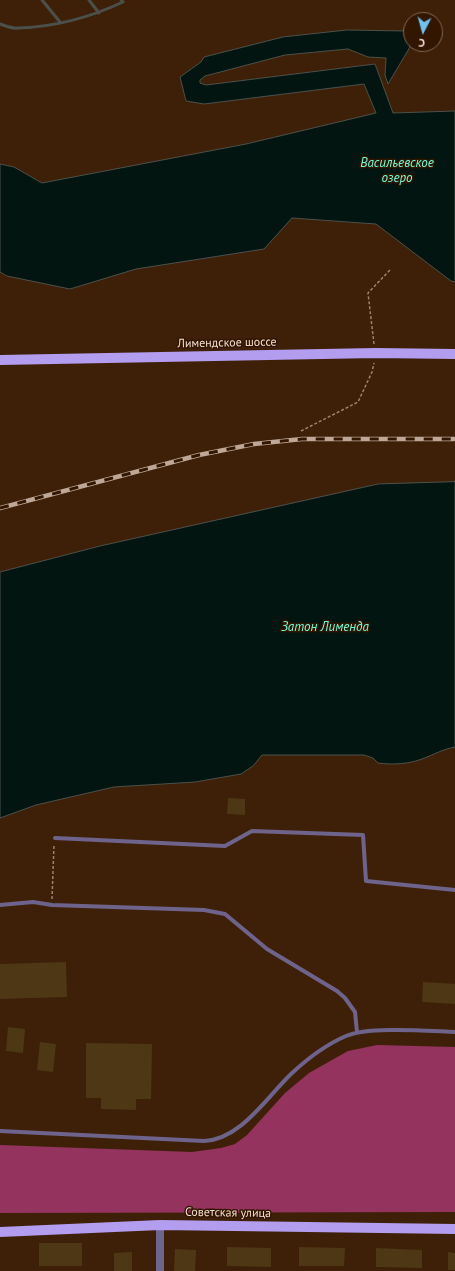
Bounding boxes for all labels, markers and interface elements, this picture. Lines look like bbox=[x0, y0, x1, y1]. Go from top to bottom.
north arrow bbox=[403, 12, 443, 52]
text: С bbox=[418, 36, 426, 50]
water label: Васильевское озеро bbox=[360, 155, 434, 186]
street label: Лимендское шоссе bbox=[177, 335, 277, 351]
water label: Затон Лименда bbox=[281, 619, 369, 635]
street label: Советская улица bbox=[185, 1205, 271, 1221]

